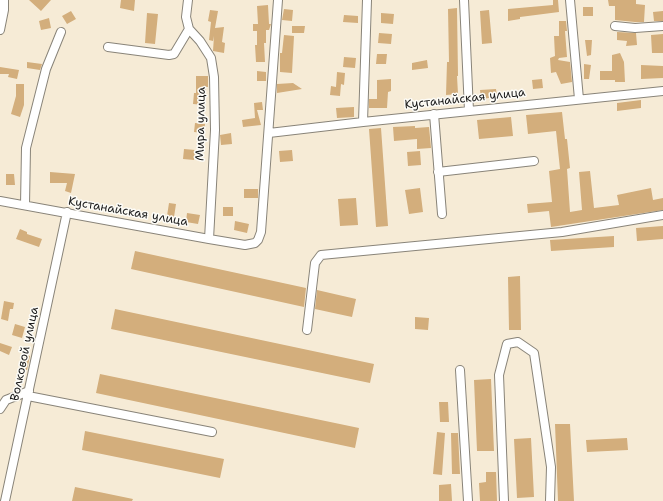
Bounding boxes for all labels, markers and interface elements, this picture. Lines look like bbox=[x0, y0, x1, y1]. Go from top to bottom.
street label: Кустанайская улица bbox=[404, 85, 526, 113]
street label: Мира улица bbox=[193, 87, 209, 161]
street label: Кустанайская улица bbox=[67, 194, 189, 230]
street label: Волковой улица bbox=[8, 306, 42, 402]

